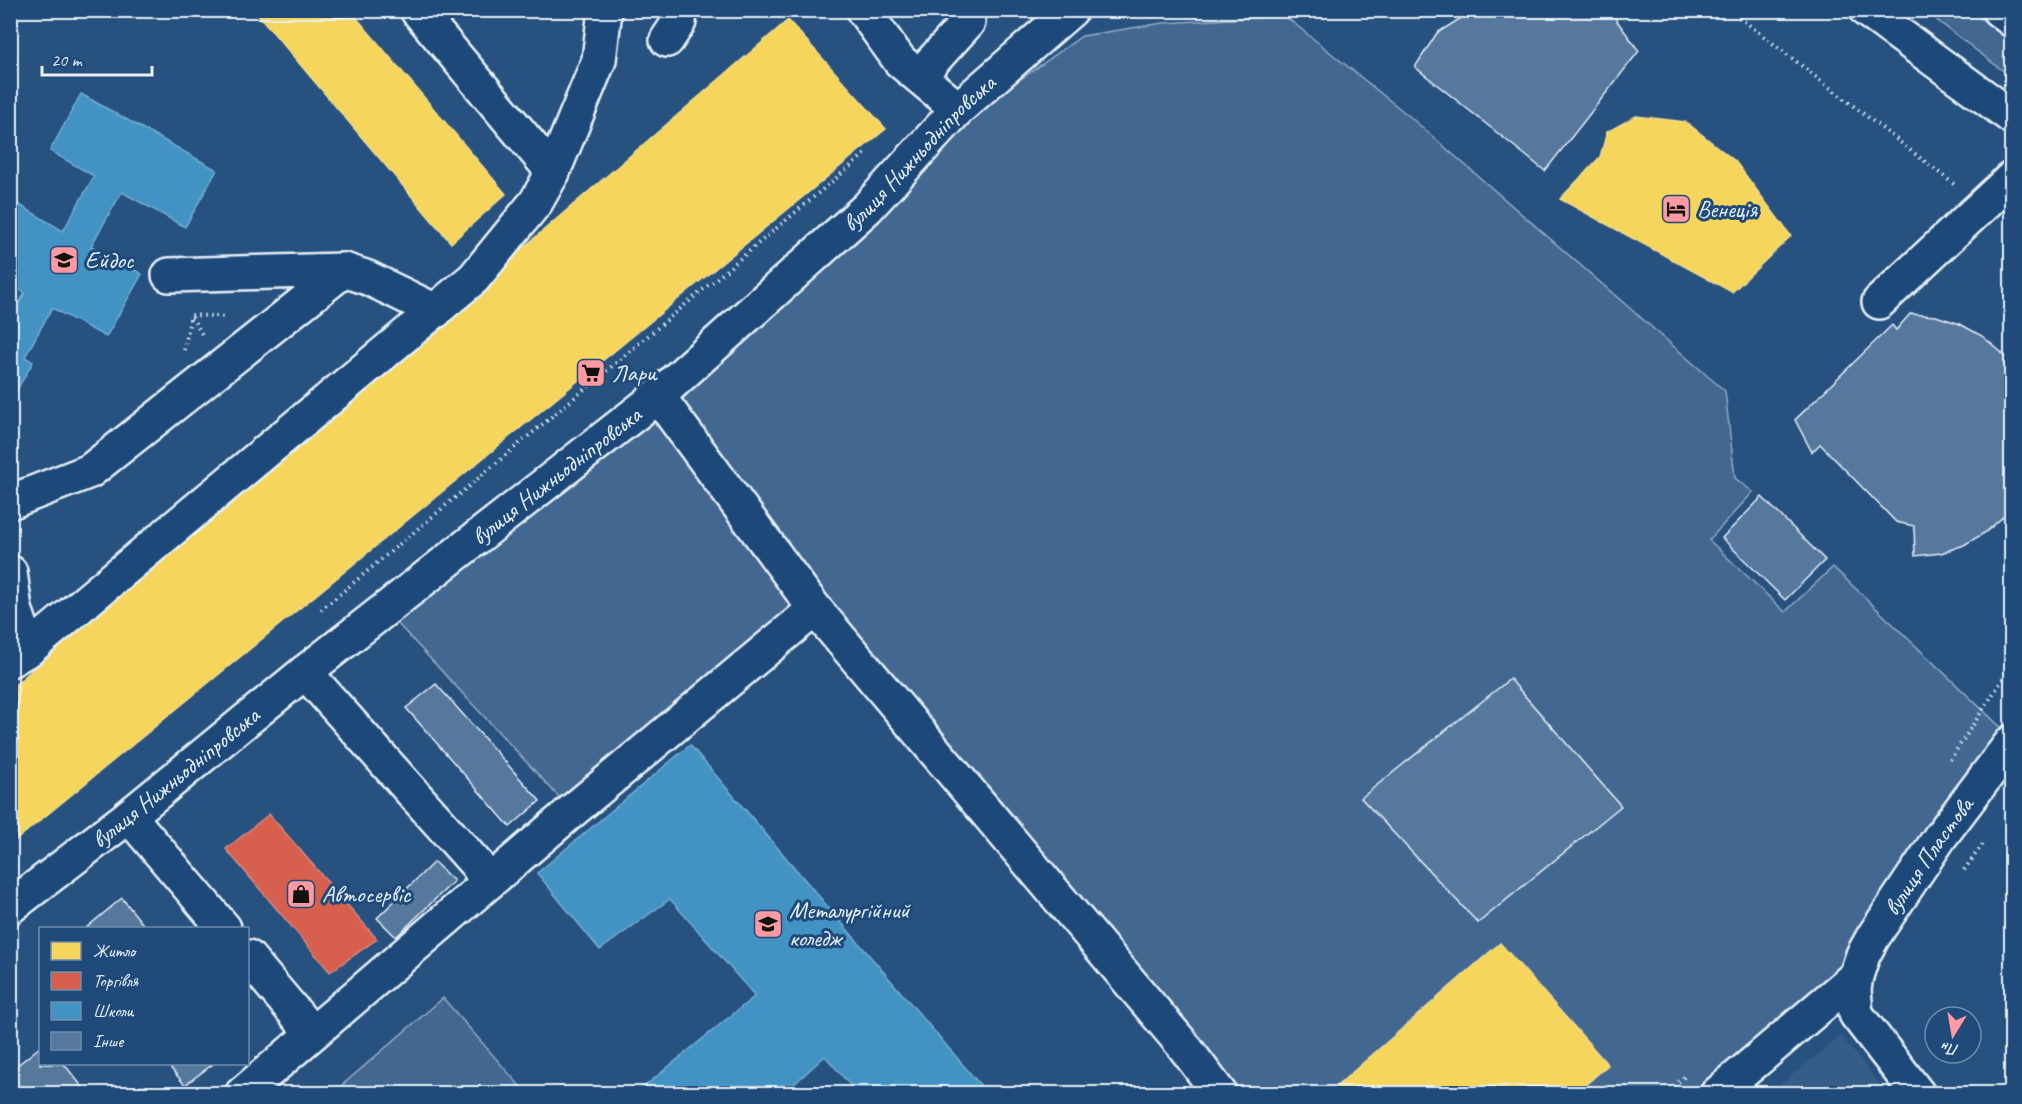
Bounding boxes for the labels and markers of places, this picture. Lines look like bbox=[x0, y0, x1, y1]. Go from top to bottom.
hotel icon: Венеція bbox=[1660, 193, 1692, 225]
place label: Венеція bbox=[1697, 194, 1758, 224]
school or university icon: Ейдос bbox=[48, 244, 80, 276]
place label: Ейдос bbox=[85, 245, 135, 275]
supermarket icon: Лари bbox=[575, 357, 607, 389]
place label: Лари bbox=[612, 358, 658, 388]
shop icon: Автосервіс bbox=[285, 878, 317, 910]
place label: Автосервіс bbox=[322, 879, 412, 909]
place label: Металургійний коледж bbox=[789, 895, 912, 953]
school or university icon: Металургійний коледж bbox=[752, 908, 784, 940]

